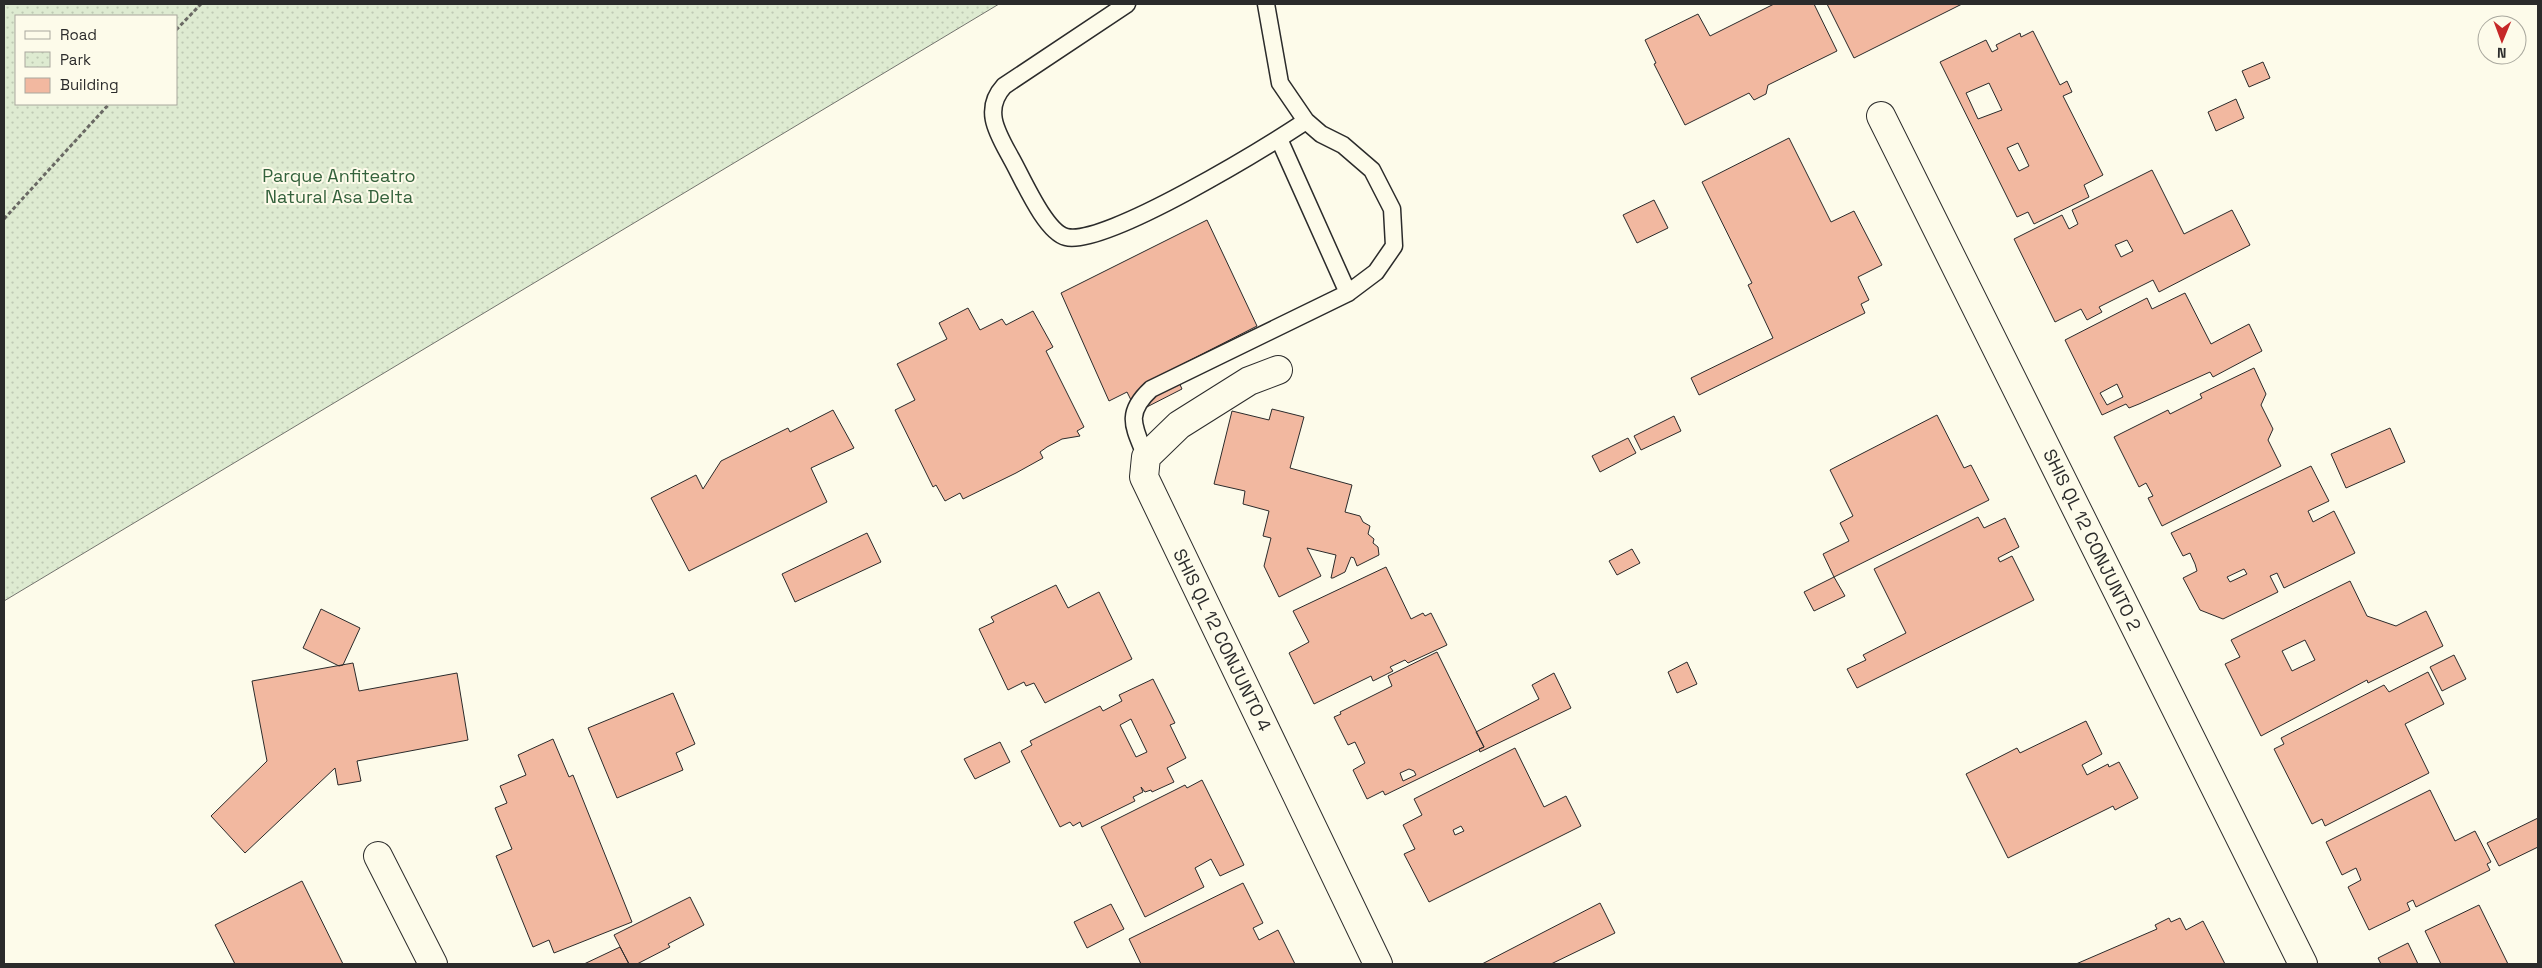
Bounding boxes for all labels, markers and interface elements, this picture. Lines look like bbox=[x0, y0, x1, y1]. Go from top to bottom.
legend bbox=[15, 15, 178, 105]
north arrow bbox=[2477, 15, 2527, 65]
text: Road bbox=[60, 25, 97, 44]
text: N bbox=[2497, 44, 2507, 62]
text: Park bbox=[60, 50, 91, 69]
text: Building bbox=[60, 75, 119, 94]
park label: Parque Anfiteatro Natural Asa Delta bbox=[262, 164, 416, 208]
street label: SHIS QL 12 CONJUNTO 2 bbox=[2038, 445, 2147, 635]
street label: SHIS QL 12 CONJUNTO 4 bbox=[1168, 545, 1277, 735]

